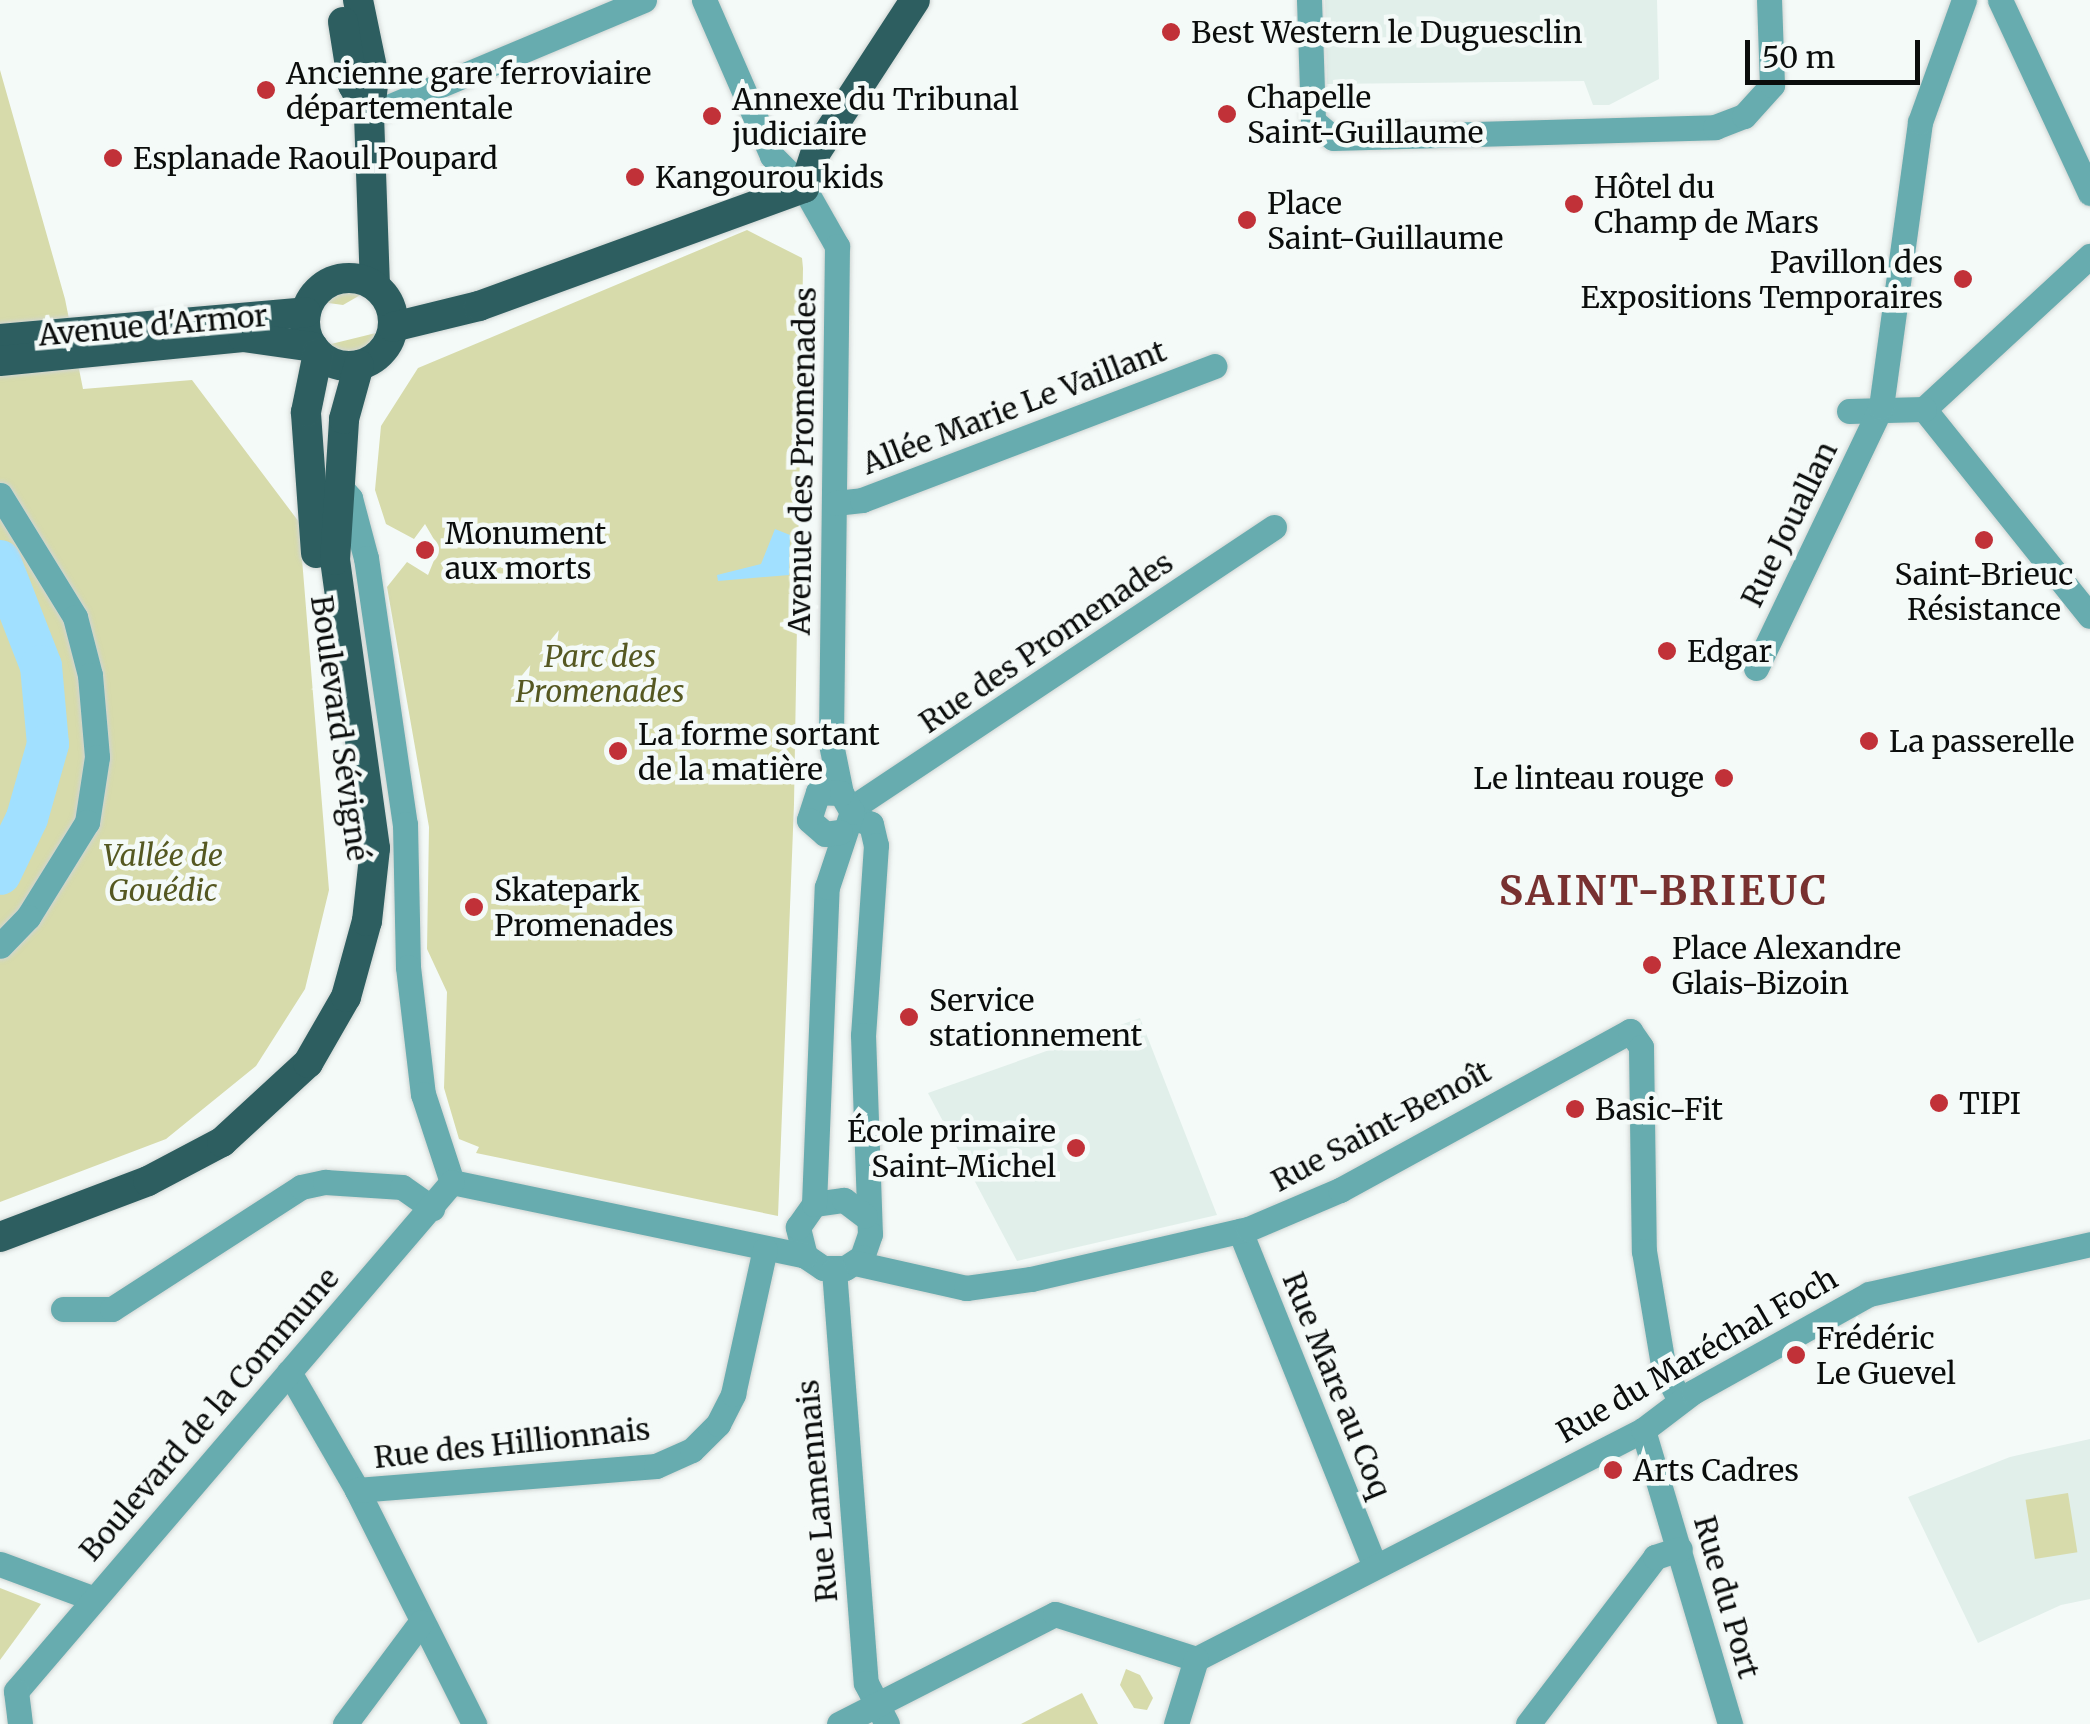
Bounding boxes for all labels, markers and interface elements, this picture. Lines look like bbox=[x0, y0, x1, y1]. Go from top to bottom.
place label: Best Western le Duguesclin bbox=[1191, 14, 1583, 50]
scale bar bbox=[1750, 20, 1925, 82]
marker: Best Western le Duguesclin bbox=[1160, 21, 1182, 43]
text: 50 m bbox=[1762, 38, 1835, 76]
place label: Ancienne gare ferroviaire départementale bbox=[286, 55, 651, 126]
marker: Ancienne gare ferroviaire départementale bbox=[255, 79, 277, 101]
place label: Chapelle Saint-Guillaume bbox=[1247, 79, 1483, 150]
place label: Annexe du Tribunal judiciaire bbox=[732, 81, 1019, 152]
marker: Chapelle Saint-Guillaume bbox=[1216, 103, 1238, 125]
marker: Annexe du Tribunal judiciaire bbox=[701, 105, 723, 127]
place label: Esplanade Raoul Poupard bbox=[133, 140, 498, 176]
marker: Esplanade Raoul Poupard bbox=[102, 147, 124, 169]
place label: Kangourou kids bbox=[655, 159, 884, 195]
marker: Kangourou kids bbox=[624, 166, 646, 188]
place label: Hôtel du Champ de Mars bbox=[1594, 169, 1819, 240]
place label: Place Saint-Guillaume bbox=[1267, 185, 1503, 256]
marker: Hôtel du Champ de Mars bbox=[1563, 193, 1585, 215]
marker: Place Saint-Guillaume bbox=[1236, 209, 1258, 231]
place label: Pavillon des Expositions Temporaires bbox=[1581, 244, 1943, 314]
marker: Pavillon des Expositions Temporaires bbox=[1952, 268, 1974, 290]
street label: Avenue des Promenades bbox=[781, 287, 823, 635]
street label: Avenue d'Armor bbox=[37, 297, 269, 353]
street label: Allée Marie Le Vaillant bbox=[857, 332, 1171, 482]
street label: Rue Jouallan bbox=[1734, 436, 1844, 612]
place label: Monument aux morts bbox=[445, 515, 606, 586]
marker: Saint-Brieuc Résistance bbox=[1973, 529, 1995, 551]
marker: Monument aux morts bbox=[414, 539, 436, 561]
street label: Rue des Promenades bbox=[912, 544, 1180, 740]
place label: Saint-Brieuc Résistance bbox=[1895, 556, 2073, 626]
street label: Boulevard Sévigné bbox=[304, 593, 376, 863]
place label: Edgar bbox=[1687, 633, 1772, 669]
park label: Parc des Promenades bbox=[516, 638, 684, 708]
marker: Edgar bbox=[1656, 640, 1678, 662]
place label: La forme sortant de la matière bbox=[638, 716, 880, 786]
place label: La passerelle bbox=[1889, 723, 2074, 759]
marker: La passerelle bbox=[1858, 730, 1880, 752]
marker: La forme sortant de la matière bbox=[607, 740, 629, 762]
place label: Le linteau rouge bbox=[1473, 760, 1704, 796]
marker: Le linteau rouge bbox=[1713, 767, 1735, 789]
park label: Vallée de Gouédic bbox=[103, 837, 223, 908]
district label: SAINT-BRIEUC bbox=[1499, 867, 1829, 915]
place label: Skatepark Promenades bbox=[494, 872, 674, 942]
marker: Skatepark Promenades bbox=[463, 896, 485, 918]
place label: Place Alexandre Glais-Bizoin bbox=[1672, 930, 1901, 1000]
marker: Place Alexandre Glais-Bizoin bbox=[1641, 954, 1663, 976]
place label: Service stationnement bbox=[929, 982, 1142, 1052]
marker: Service stationnement bbox=[898, 1006, 920, 1028]
street label: Rue Saint-Benoît bbox=[1265, 1053, 1497, 1199]
place label: TIPI bbox=[1959, 1085, 2021, 1121]
place label: Basic-Fit bbox=[1595, 1091, 1723, 1127]
marker: TIPI bbox=[1928, 1092, 1950, 1114]
marker: Basic-Fit bbox=[1564, 1098, 1586, 1120]
place label: École primaire Saint-Michel bbox=[847, 1113, 1056, 1184]
marker: École primaire Saint-Michel bbox=[1065, 1137, 1087, 1159]
street label: Boulevard de la Commune bbox=[72, 1260, 346, 1568]
street label: Rue du Maréchal Foch bbox=[1550, 1260, 1844, 1450]
street label: Rue Mare au Coq bbox=[1275, 1267, 1399, 1503]
place label: Frédéric Le Guevel bbox=[1816, 1320, 1956, 1390]
marker: Frédéric Le Guevel bbox=[1785, 1344, 1807, 1366]
street label: Rue Lamennais bbox=[789, 1378, 845, 1604]
street label: Rue des Hillionnais bbox=[372, 1411, 652, 1475]
place label: Arts Cadres bbox=[1633, 1452, 1799, 1488]
marker: Arts Cadres bbox=[1602, 1459, 1624, 1481]
street label: Rue du Port bbox=[1687, 1512, 1767, 1682]

